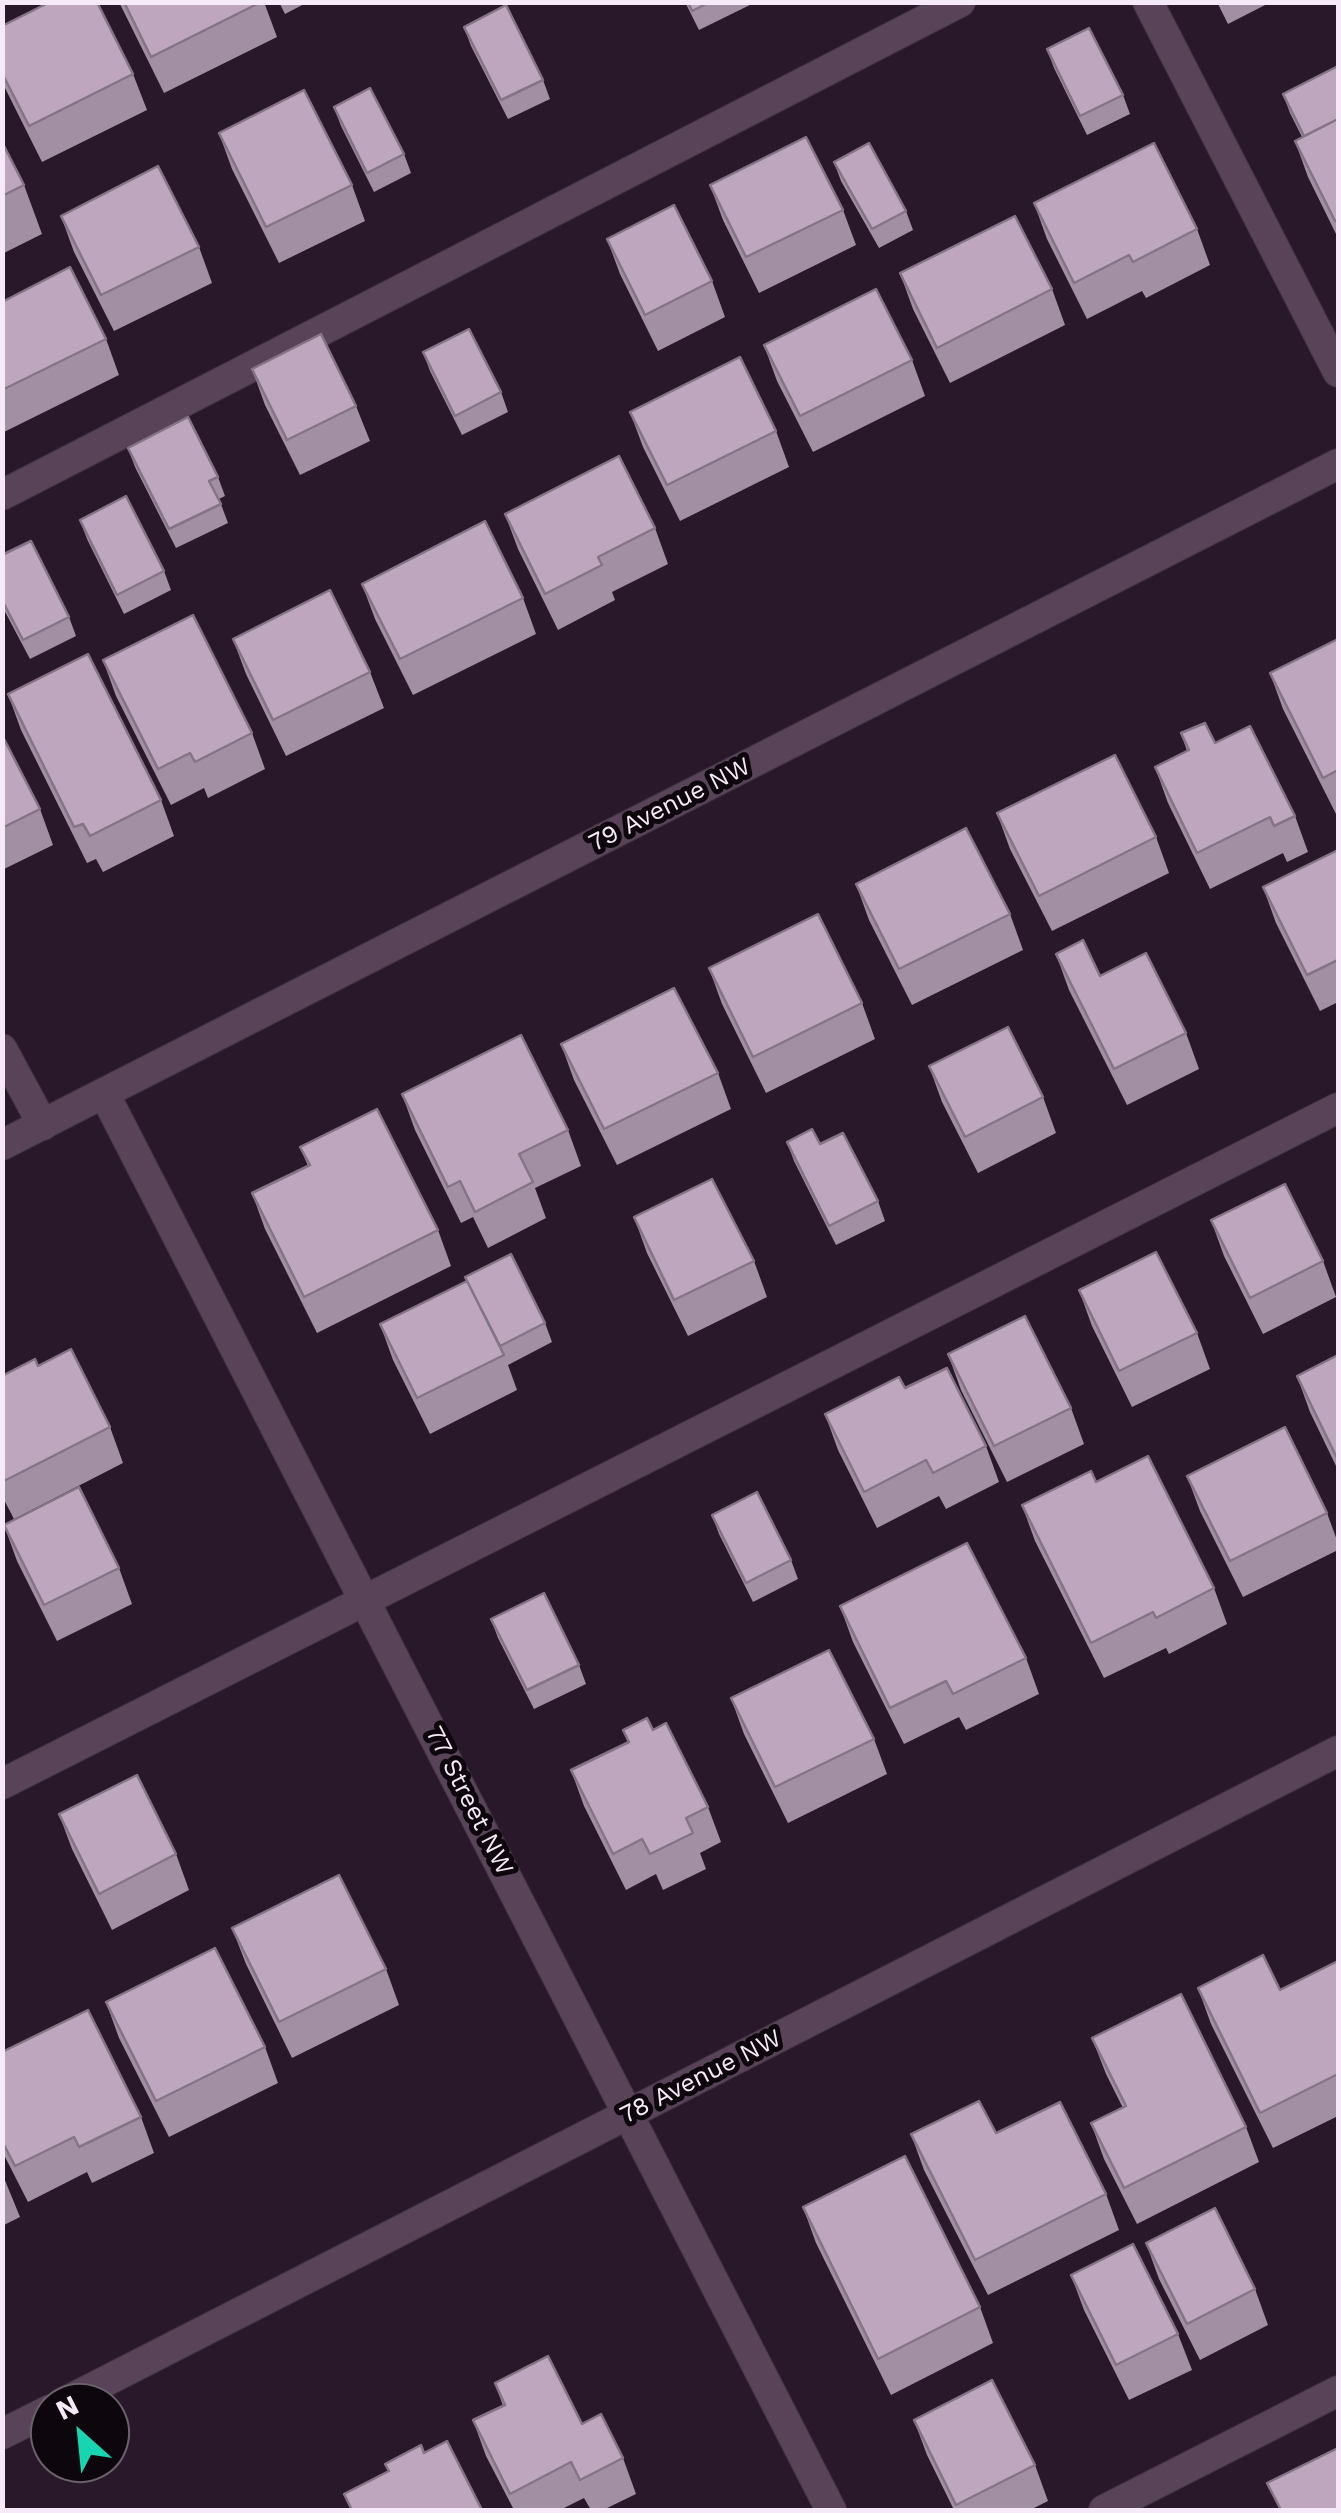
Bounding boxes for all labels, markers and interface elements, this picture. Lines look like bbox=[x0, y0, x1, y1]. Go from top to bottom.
street label: 79 Avenue NW bbox=[584, 751, 756, 859]
street label: 77 Street NW bbox=[419, 1722, 519, 1880]
street label: 78 Avenue NW bbox=[615, 2024, 787, 2130]
north arrow bbox=[30, 2383, 130, 2483]
text: N bbox=[50, 2388, 84, 2427]

